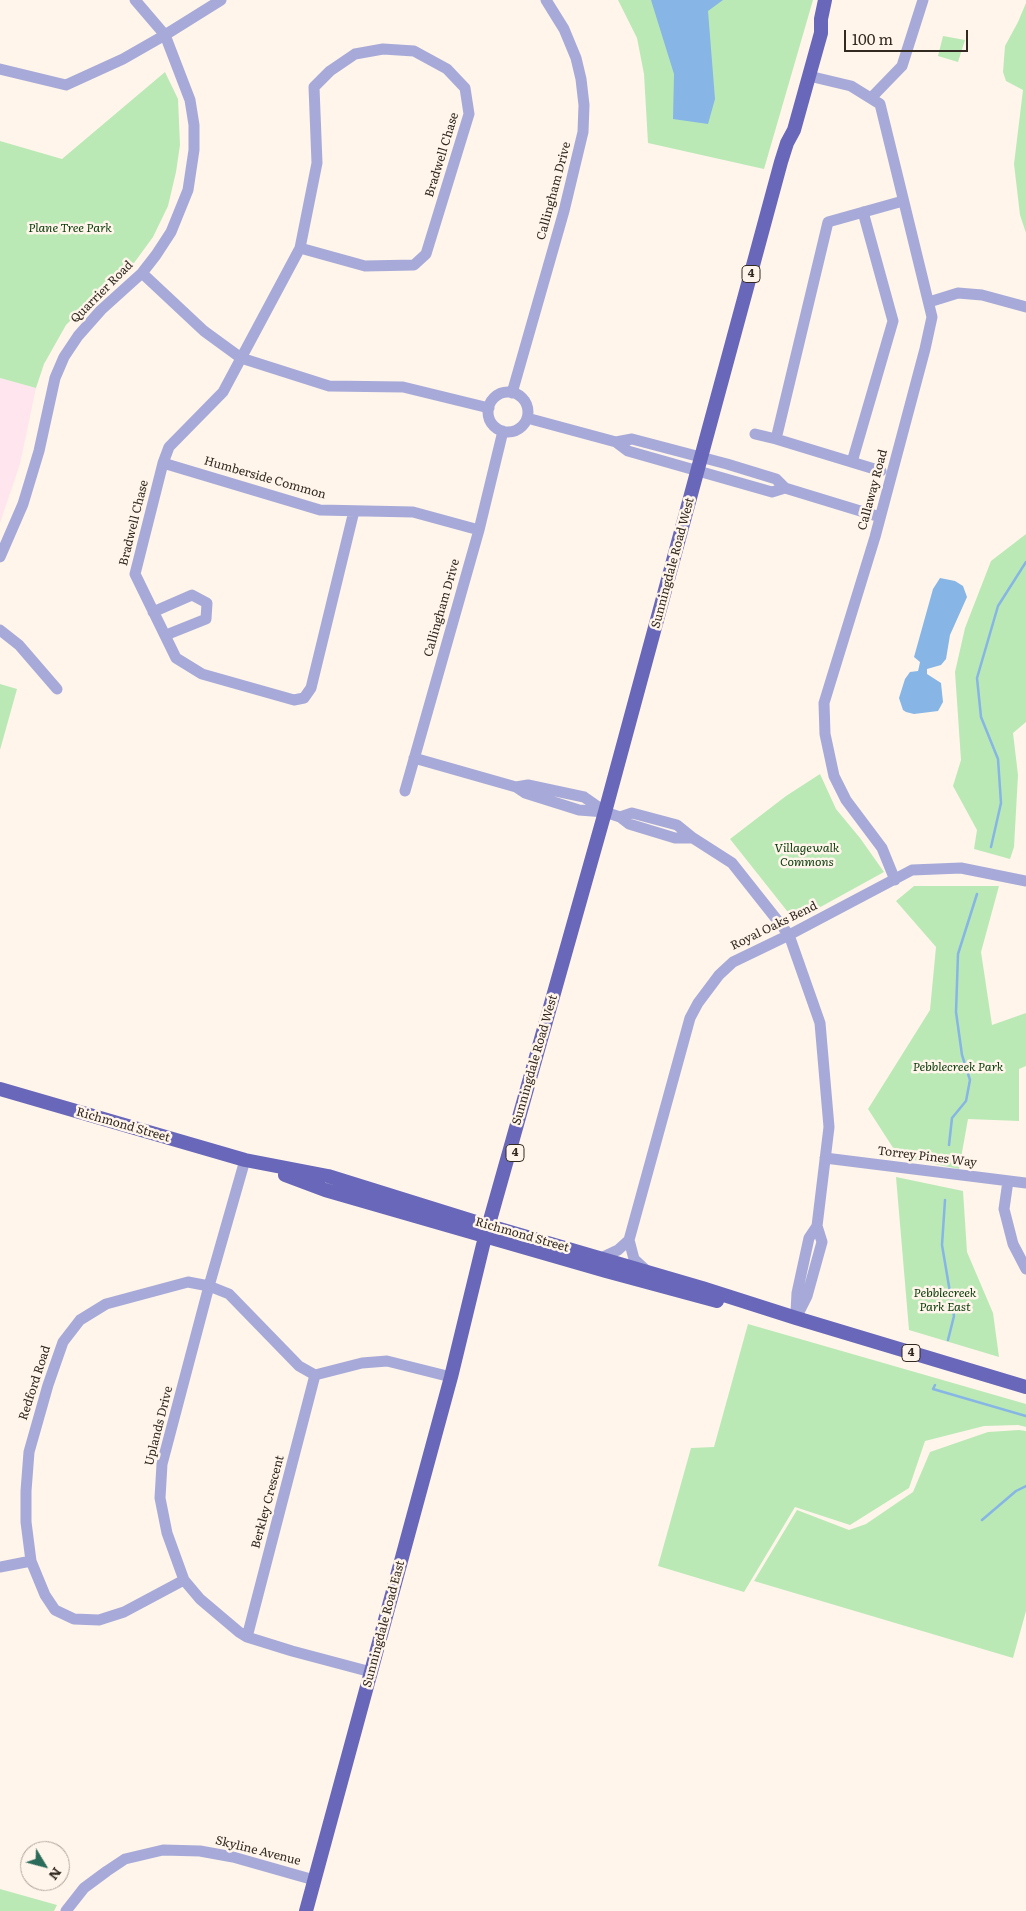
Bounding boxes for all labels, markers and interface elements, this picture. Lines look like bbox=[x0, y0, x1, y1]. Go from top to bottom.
scale bar bbox=[846, 20, 970, 52]
text: 100 m bbox=[852, 27, 893, 50]
street label: Bradwell Chase bbox=[422, 111, 462, 199]
street label: Callingham Drive bbox=[534, 140, 574, 242]
park label: Plane Tree Park bbox=[28, 221, 112, 235]
street label: Quarrier Road bbox=[68, 258, 136, 326]
road number: 4 bbox=[742, 266, 760, 282]
street label: Callaway Road bbox=[855, 448, 891, 532]
street label: Humberside Common bbox=[202, 454, 328, 502]
street label: Bradwell Chase bbox=[116, 479, 152, 567]
street label: Sunningdale Road West bbox=[649, 496, 697, 630]
street label: Callingham Drive bbox=[421, 557, 463, 659]
park label: Villagewalk Commons bbox=[775, 841, 839, 869]
street label: Royal Oaks Bend bbox=[728, 899, 820, 953]
street label: Sunningdale Road West bbox=[509, 993, 561, 1127]
park label: Pebblecreek Park bbox=[913, 1060, 1003, 1074]
street label: Richmond Street bbox=[74, 1105, 172, 1145]
road number: 4 bbox=[506, 1144, 524, 1162]
street label: Torrey Pines Way bbox=[876, 1144, 978, 1170]
street label: Richmond Street bbox=[473, 1215, 571, 1255]
park label: Pebblecreek Park East bbox=[914, 1286, 976, 1314]
street label: Redford Road bbox=[16, 1344, 54, 1422]
road number: 4 bbox=[902, 1345, 920, 1362]
street label: Uplands Drive bbox=[142, 1385, 176, 1467]
street label: Berkley Crescent bbox=[249, 1454, 287, 1550]
street label: Sunningdale Road East bbox=[360, 1559, 408, 1689]
street label: Skyline Avenue bbox=[214, 1833, 302, 1869]
north arrow bbox=[20, 1841, 70, 1891]
text: N bbox=[45, 1864, 68, 1885]

